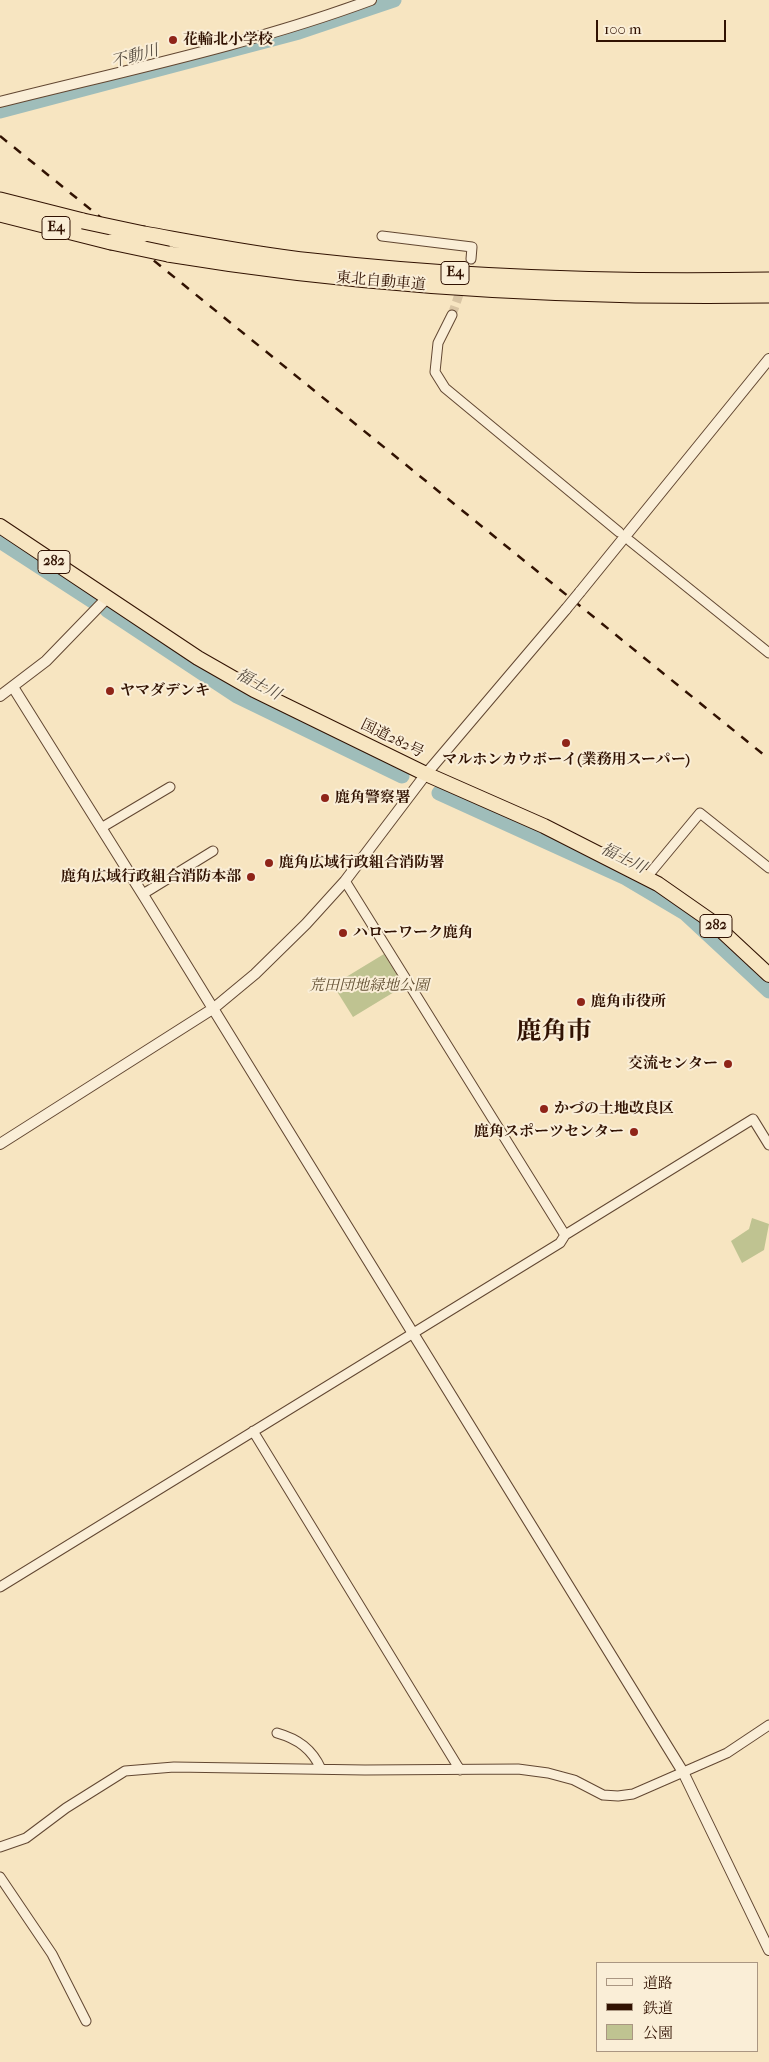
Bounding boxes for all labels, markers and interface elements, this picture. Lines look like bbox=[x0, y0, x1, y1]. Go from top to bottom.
scale bar bbox=[599, 10, 729, 42]
text: 100 m bbox=[604, 20, 642, 38]
place label: 花輪北小学校 bbox=[183, 31, 273, 49]
marker: 花輪北小学校 bbox=[167, 34, 179, 46]
water label: 不動川 bbox=[109, 42, 161, 72]
road number: E4 bbox=[42, 217, 70, 240]
road number: E4 bbox=[441, 262, 469, 284]
street label: 東北自動車道 bbox=[335, 269, 427, 295]
road number: 282 bbox=[38, 550, 70, 574]
water label: 福士川 bbox=[232, 665, 284, 705]
place label: ヤマダデンキ bbox=[120, 682, 210, 700]
marker: ヤマダデンキ bbox=[104, 685, 116, 697]
street label: 国道282号 bbox=[358, 716, 426, 762]
marker: マルホンカウボーイ(業務用スーパー) bbox=[560, 737, 572, 749]
place label: マルホンカウボーイ(業務用スーパー) bbox=[442, 751, 690, 769]
place label: 鹿角警察署 bbox=[335, 789, 410, 807]
marker: 鹿角警察署 bbox=[319, 792, 331, 804]
water label: 福士川 bbox=[597, 840, 649, 878]
place label: 鹿角広域行政組合消防署 bbox=[279, 854, 444, 872]
marker: 鹿角広域行政組合消防署 bbox=[263, 857, 275, 869]
place label: 鹿角広域行政組合消防本部 bbox=[61, 868, 241, 886]
marker: 鹿角広域行政組合消防本部 bbox=[245, 871, 257, 883]
road number: 282 bbox=[700, 914, 732, 938]
place label: ハローワーク鹿角 bbox=[353, 924, 473, 942]
marker: ハローワーク鹿角 bbox=[337, 927, 349, 939]
park label: 荒田団地緑地公園 bbox=[309, 977, 429, 995]
place label: 鹿角市役所 bbox=[591, 993, 666, 1011]
marker: 鹿角市役所 bbox=[575, 996, 587, 1008]
district label: 鹿角市 bbox=[517, 1018, 591, 1048]
place label: 交流センター bbox=[628, 1055, 718, 1073]
marker: 交流センター bbox=[722, 1058, 734, 1070]
place label: かづの土地改良区 bbox=[554, 1100, 674, 1118]
marker: かづの土地改良区 bbox=[538, 1103, 550, 1115]
place label: 鹿角スポーツセンター bbox=[474, 1123, 624, 1141]
marker: 鹿角スポーツセンター bbox=[628, 1126, 640, 1138]
legend bbox=[596, 1962, 759, 2052]
text: 道路 bbox=[643, 1974, 673, 1992]
text: 鉄道 bbox=[643, 1999, 673, 2017]
text: 公園 bbox=[643, 2024, 673, 2042]

